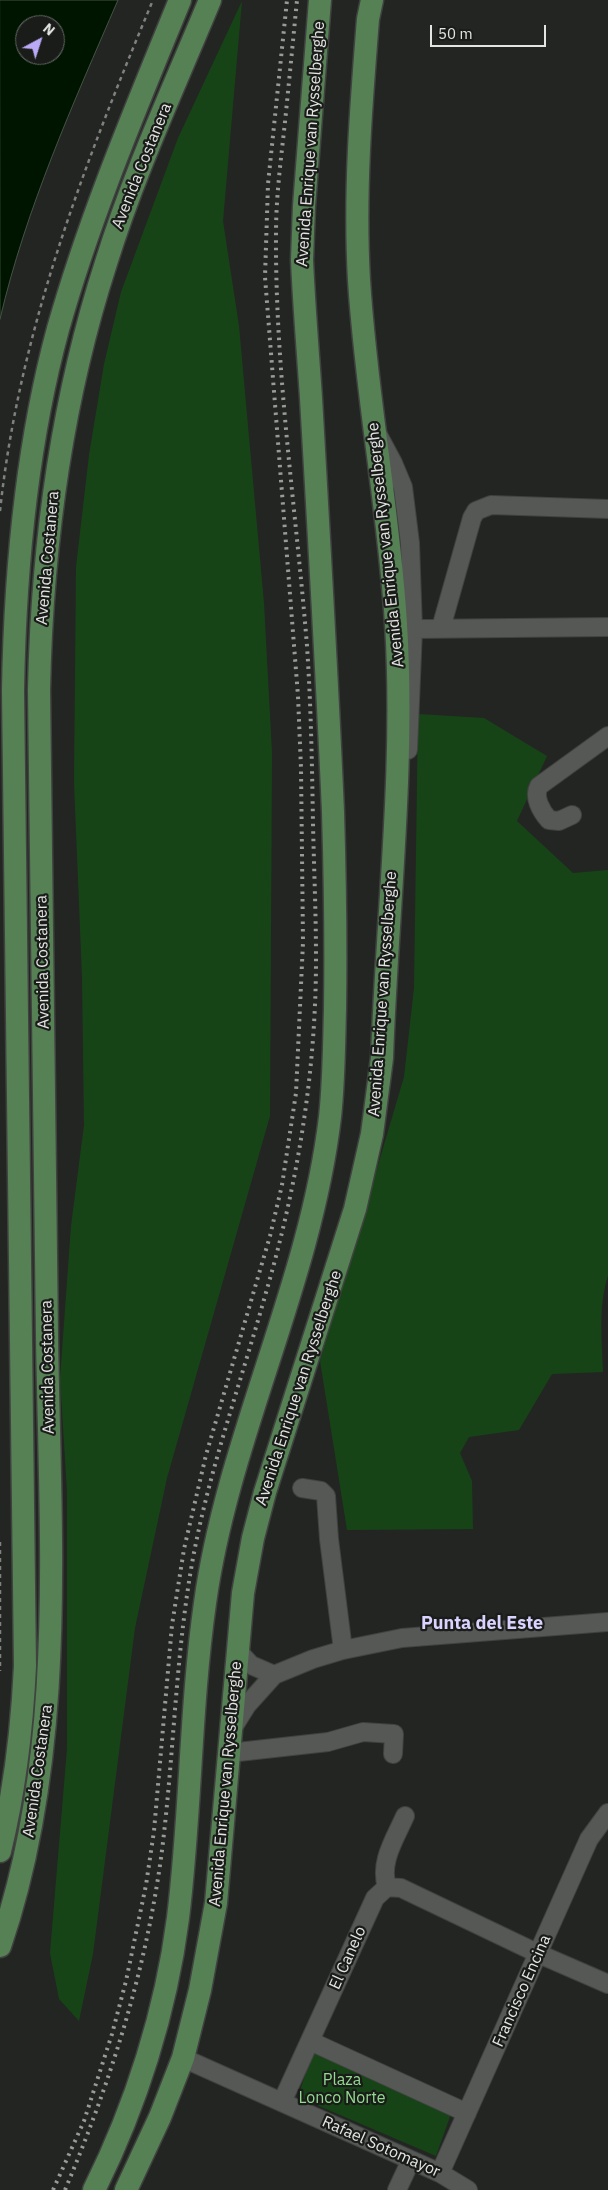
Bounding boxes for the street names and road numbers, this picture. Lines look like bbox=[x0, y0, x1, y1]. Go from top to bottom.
street label: Avenida Enrique van Rysselberghe bbox=[293, 21, 329, 267]
street label: Avenida Costanera bbox=[108, 100, 176, 232]
street label: Avenida Enrique van Rysselberghe bbox=[364, 422, 408, 668]
street label: Avenida Costanera bbox=[33, 490, 63, 626]
street label: Avenida Enrique van Rysselberghe bbox=[365, 871, 401, 1117]
street label: Avenida Costanera bbox=[32, 895, 54, 1029]
street label: Avenida Enrique van Rysselberghe bbox=[252, 1268, 346, 1508]
street label: Avenida Costanera bbox=[37, 1300, 59, 1434]
street label: Avenida Enrique van Rysselberghe bbox=[206, 1661, 246, 1907]
street label: Avenida Costanera bbox=[19, 1703, 57, 1839]
street label: El Canelo bbox=[326, 1923, 370, 1993]
street label: Francisco Encina bbox=[489, 1932, 555, 2050]
street label: Rafael Sotomayor bbox=[319, 2112, 443, 2182]

